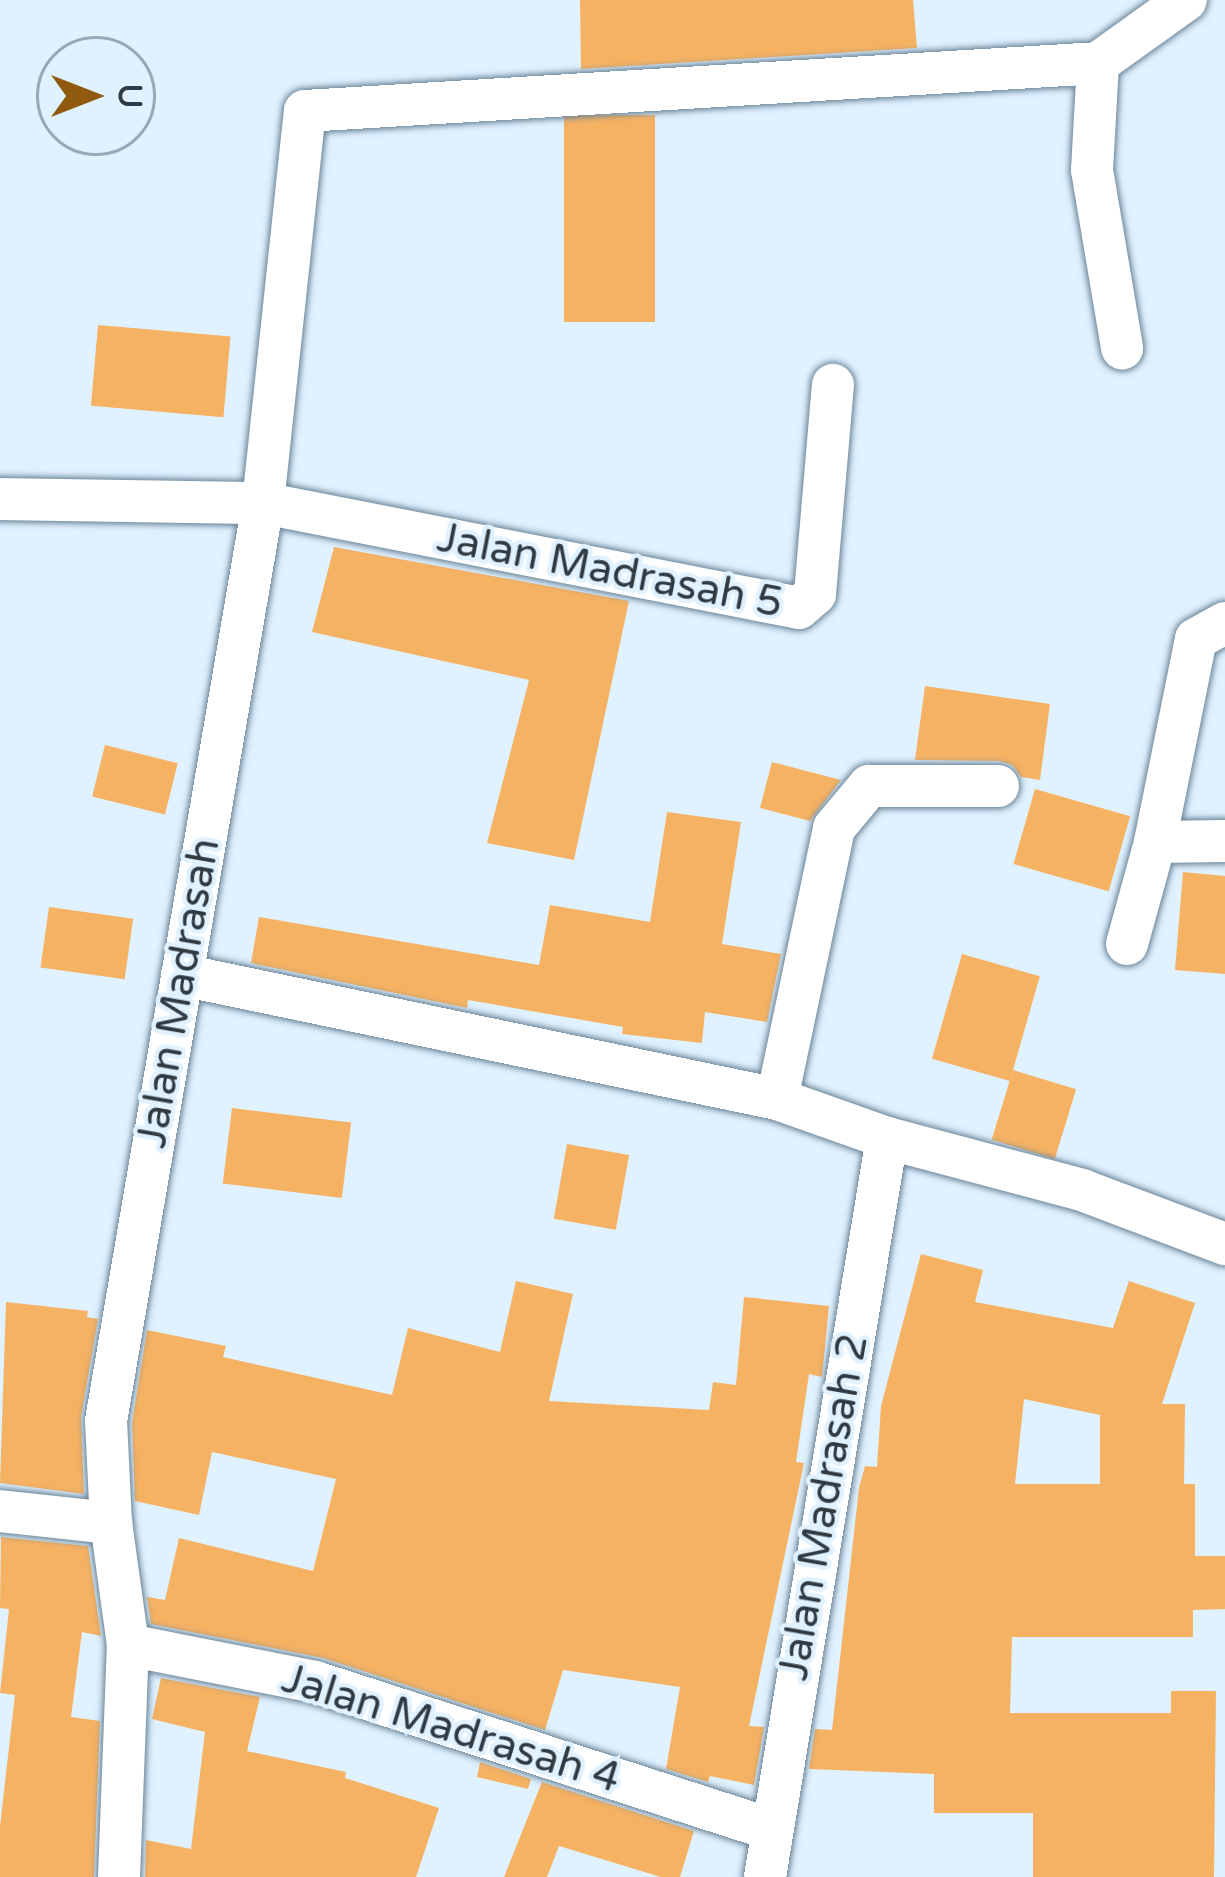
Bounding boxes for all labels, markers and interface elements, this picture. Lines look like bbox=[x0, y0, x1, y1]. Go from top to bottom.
north arrow bbox=[36, 36, 156, 156]
text: U bbox=[110, 83, 149, 109]
street label: Jalan Madrasah 5 bbox=[433, 513, 787, 629]
street label: Jalan Madrasah bbox=[127, 834, 231, 1152]
street label: Jalan Madrasah 2 bbox=[769, 1330, 879, 1684]
street label: Jalan Madrasah 4 bbox=[276, 1654, 626, 1804]

